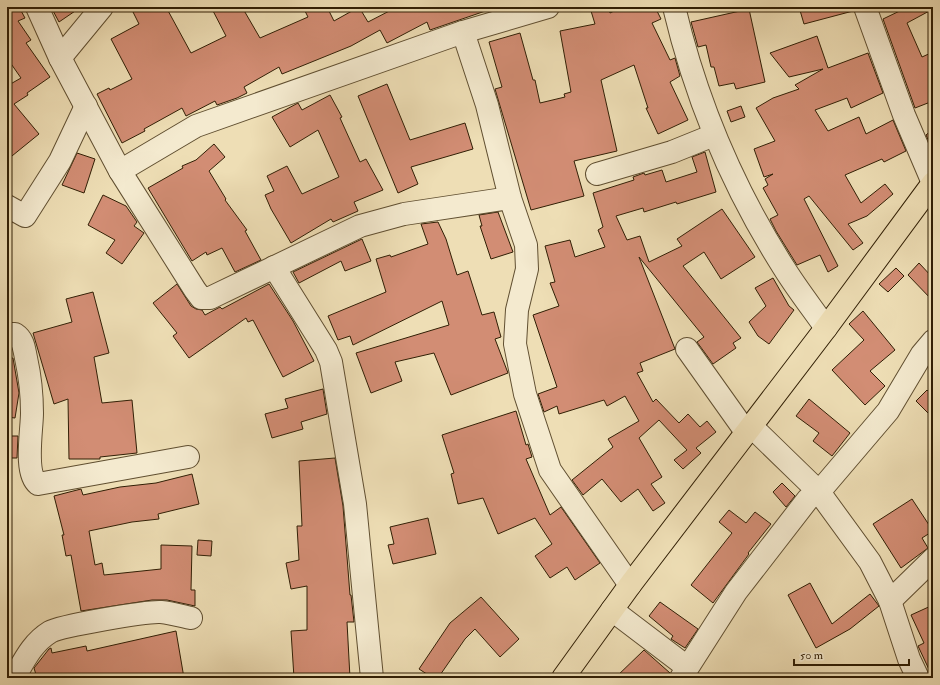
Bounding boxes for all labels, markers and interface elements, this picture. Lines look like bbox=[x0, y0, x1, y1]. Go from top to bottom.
scale bar bbox=[794, 641, 909, 667]
text: 50 m bbox=[800, 648, 824, 663]

